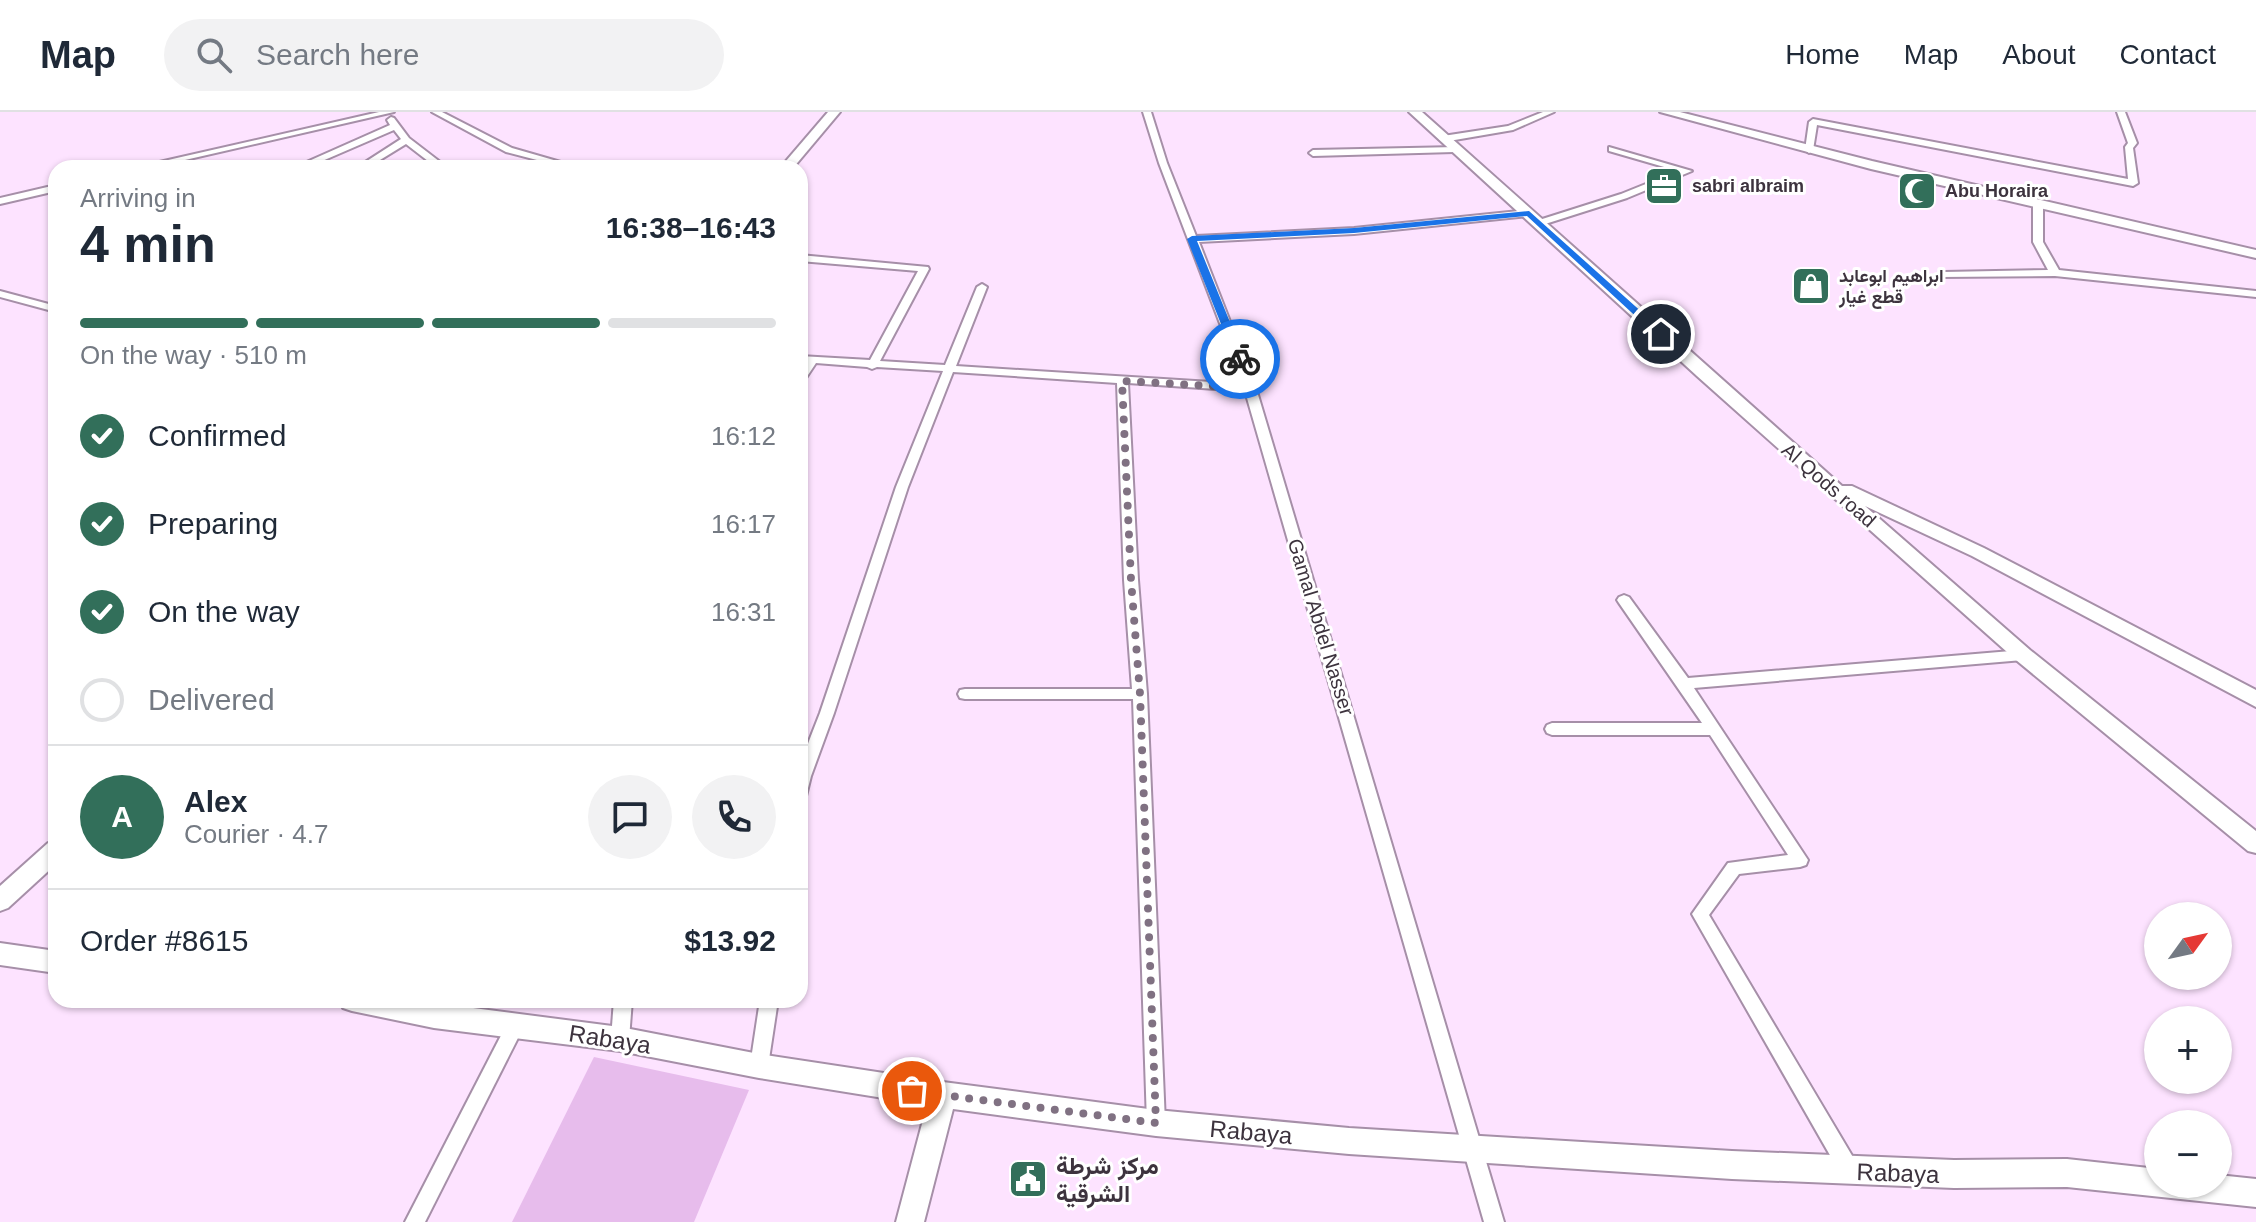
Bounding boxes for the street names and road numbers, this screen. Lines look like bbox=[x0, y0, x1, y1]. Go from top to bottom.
street label: Al Qods road bbox=[1778, 438, 1880, 532]
street label: Gamal Abdel Nasser bbox=[1284, 536, 1358, 718]
street label: Rabaya bbox=[567, 1019, 654, 1059]
street label: Rabaya bbox=[1209, 1115, 1294, 1149]
street label: Rabaya bbox=[1856, 1158, 1940, 1188]

